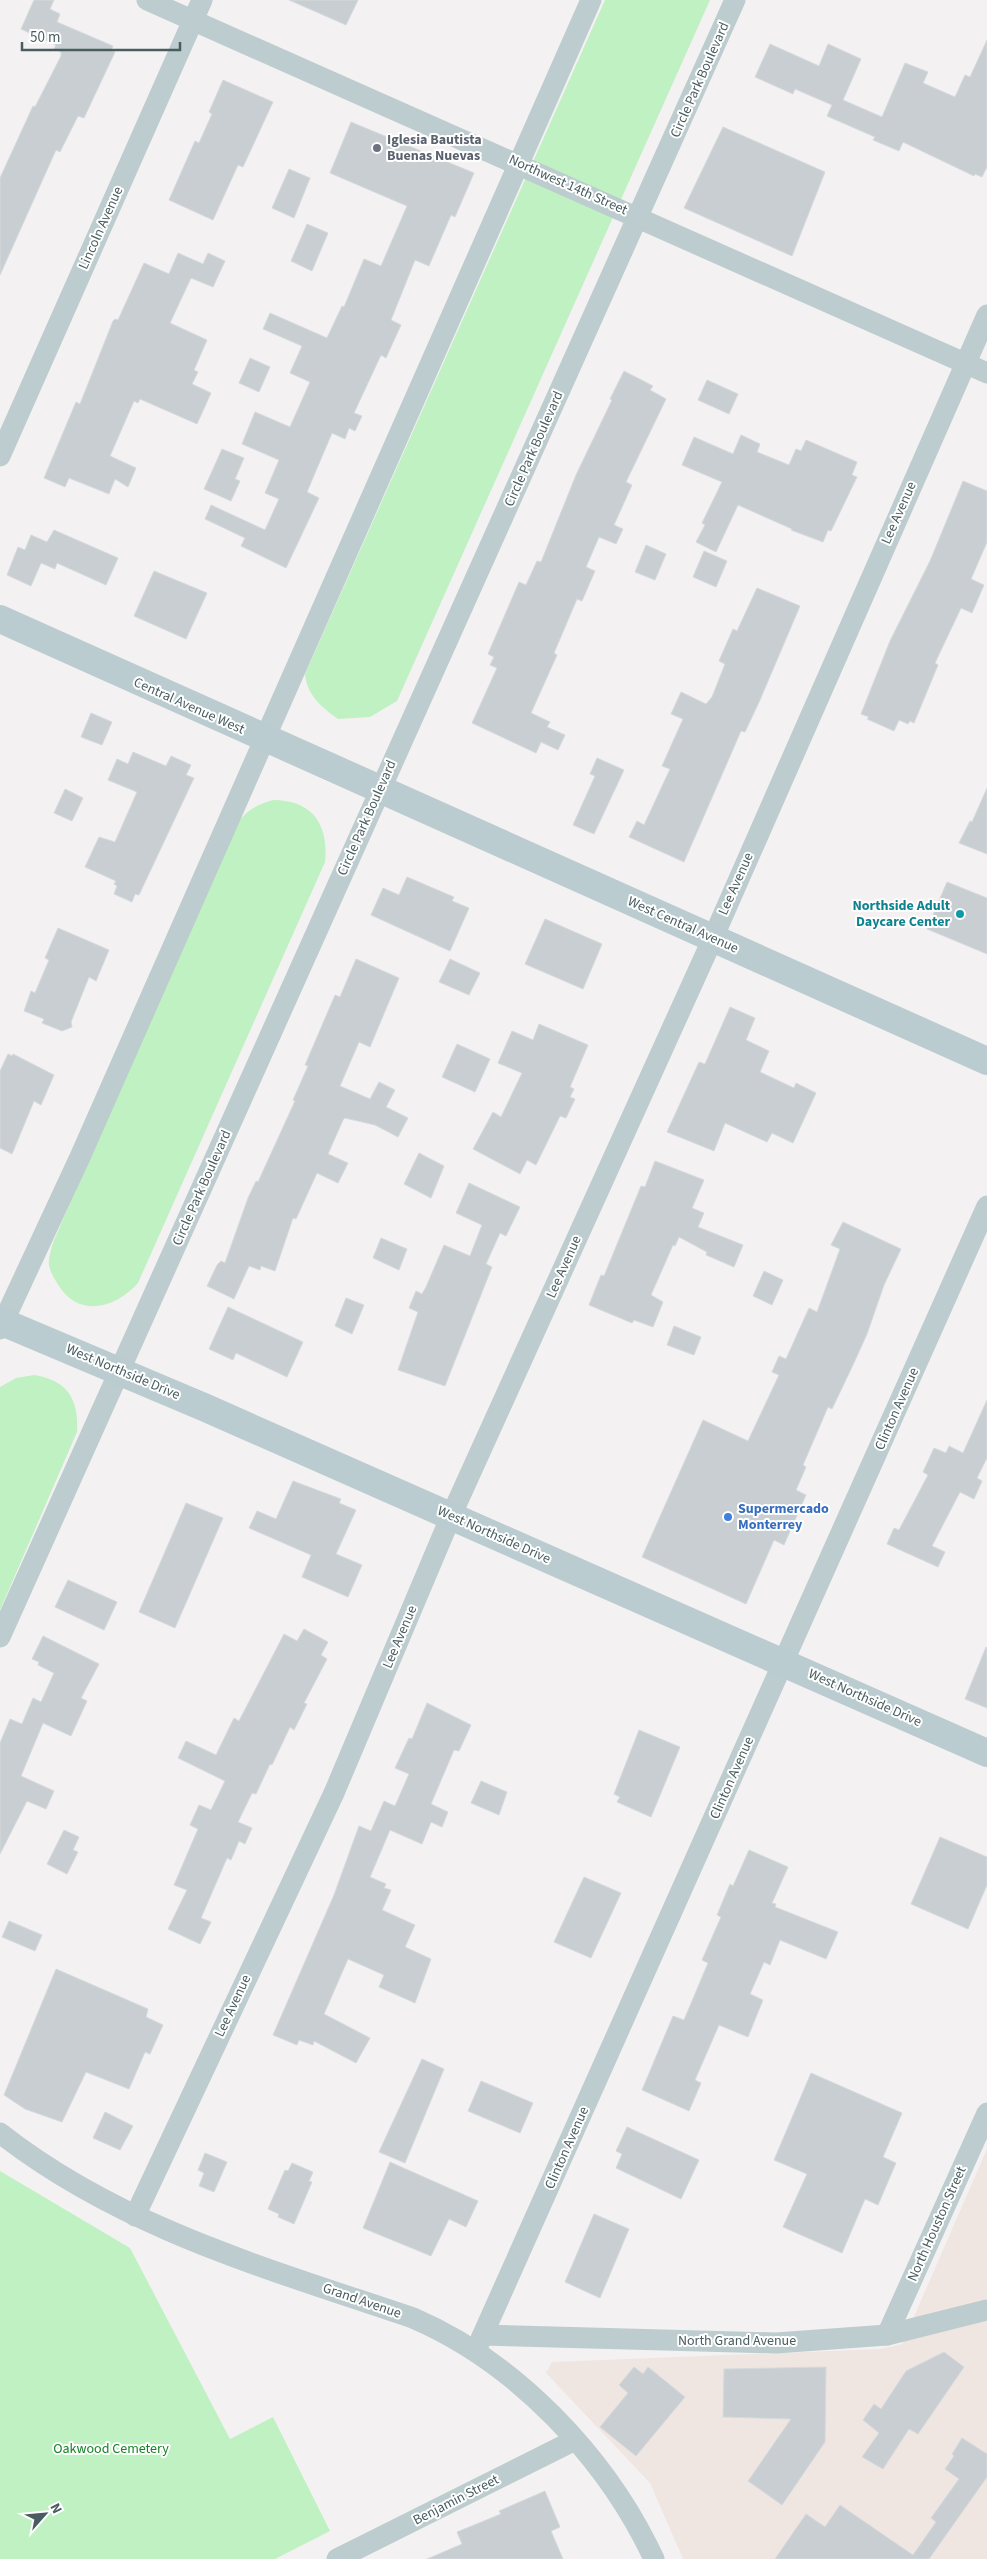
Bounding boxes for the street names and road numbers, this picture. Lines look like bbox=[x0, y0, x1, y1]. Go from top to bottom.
street label: Circle Park Boulevard bbox=[666, 19, 734, 141]
street label: Northwest 14th Street bbox=[505, 150, 631, 220]
street label: Lincoln Avenue bbox=[74, 183, 128, 273]
street label: Circle Park Boulevard bbox=[500, 388, 568, 510]
street label: Lee Avenue bbox=[876, 479, 922, 547]
street label: Central Avenue West bbox=[130, 673, 248, 740]
street label: Circle Park Boulevard bbox=[333, 757, 401, 879]
street label: Lee Avenue bbox=[713, 850, 759, 918]
street label: West Central Avenue bbox=[624, 892, 742, 958]
street label: Circle Park Boulevard bbox=[168, 1127, 236, 1249]
street label: Lee Avenue bbox=[541, 1233, 587, 1301]
street label: West Northside Drive bbox=[63, 1339, 183, 1405]
street label: Clinton Avenue bbox=[870, 1365, 924, 1453]
street label: West Northside Drive bbox=[434, 1501, 554, 1569]
street label: Lee Avenue bbox=[378, 1602, 422, 1672]
street label: West Northside Drive bbox=[805, 1664, 925, 1732]
street label: Clinton Avenue bbox=[705, 1734, 759, 1822]
street label: Lee Avenue bbox=[210, 1972, 256, 2040]
street label: Clinton Avenue bbox=[540, 2104, 594, 2192]
street label: North Houston Street bbox=[903, 2163, 972, 2285]
street label: Grand Avenue bbox=[320, 2278, 404, 2324]
street label: North Grand Avenue bbox=[678, 2331, 796, 2351]
street label: Benjamin Street bbox=[410, 2470, 503, 2530]

